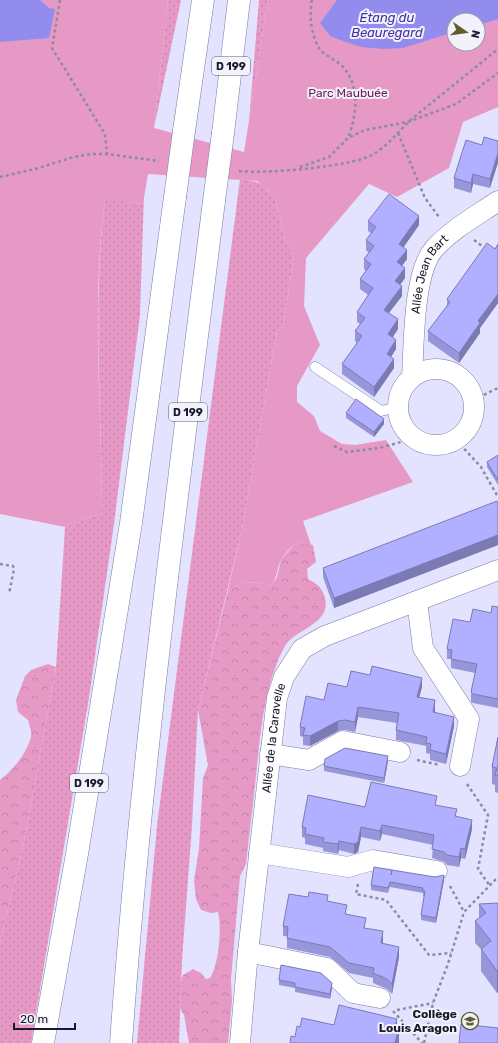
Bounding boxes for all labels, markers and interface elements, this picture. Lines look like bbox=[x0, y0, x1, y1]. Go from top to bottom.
water label: Étang du Beauregard bbox=[351, 10, 423, 41]
north arrow bbox=[446, 12, 486, 52]
text: N bbox=[468, 29, 482, 40]
road number: D 199 bbox=[212, 57, 250, 75]
park label: Parc Maubuée bbox=[308, 86, 388, 100]
street label: Allée Jean Bart bbox=[409, 232, 451, 315]
road number: D 199 bbox=[169, 403, 207, 421]
street label: Allée de la Caravelle bbox=[259, 681, 289, 794]
road number: D 199 bbox=[70, 774, 108, 792]
scale bar bbox=[14, 1005, 75, 1031]
place label: Collège Louis Aragon bbox=[379, 1007, 457, 1035]
school or university icon: Collège Louis Aragon bbox=[460, 1011, 480, 1031]
text: 20 m bbox=[20, 1012, 48, 1026]

